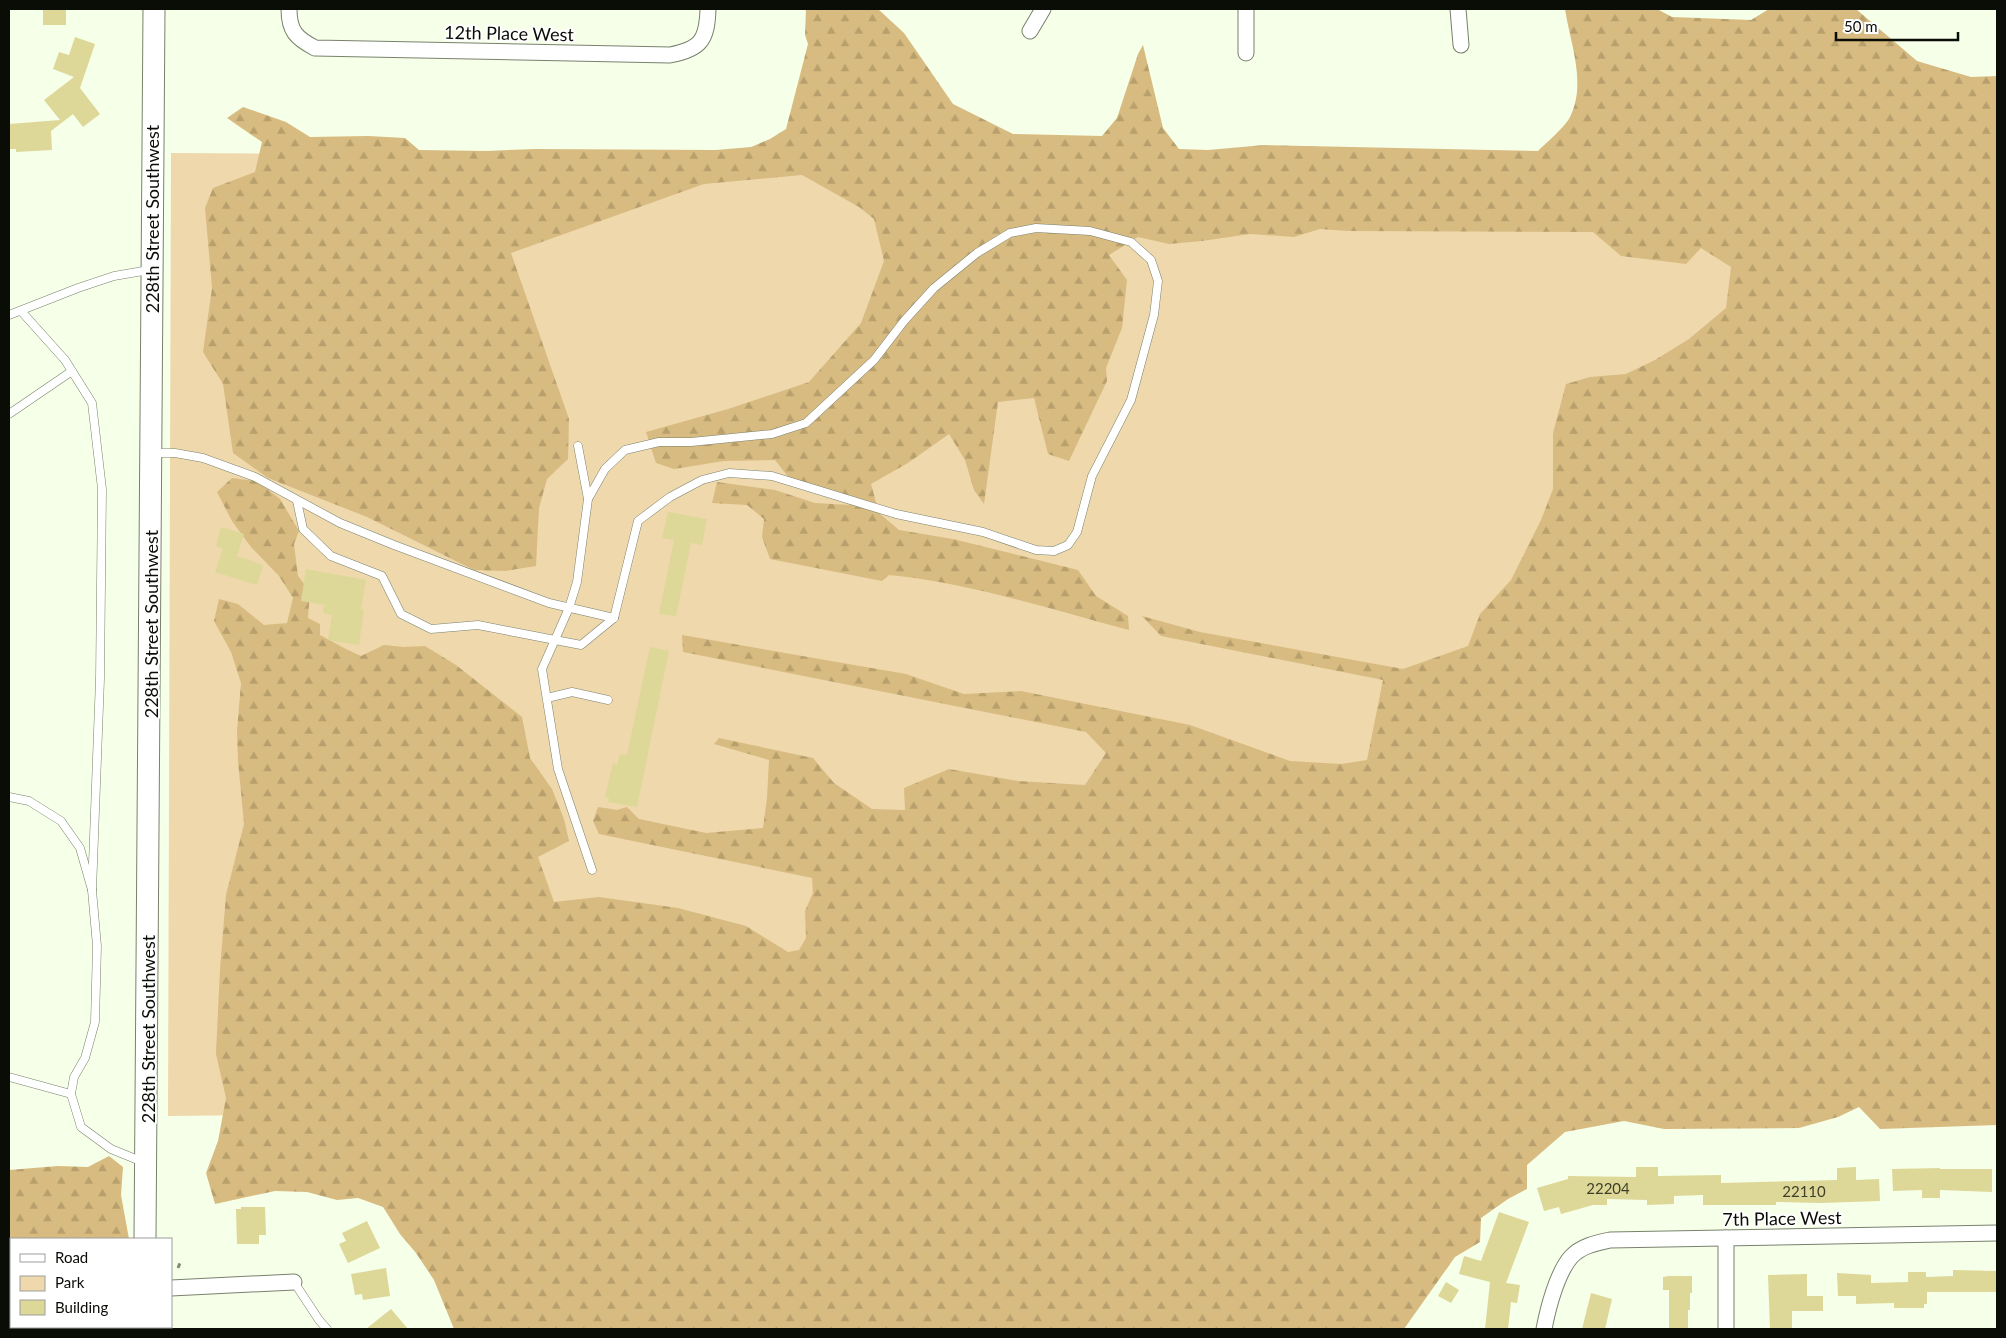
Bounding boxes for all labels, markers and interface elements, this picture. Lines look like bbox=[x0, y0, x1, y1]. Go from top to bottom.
scale bar bbox=[1836, 10, 1958, 42]
text: 50 m bbox=[1844, 17, 1878, 35]
street label: 12th Place West bbox=[444, 21, 575, 45]
street label: 228th Street Southwest bbox=[141, 124, 163, 313]
street label: 228th Street Southwest bbox=[140, 529, 162, 718]
street label: 228th Street Southwest bbox=[137, 934, 159, 1123]
house number: 22204 bbox=[1586, 1179, 1630, 1197]
house number: 22110 bbox=[1782, 1182, 1826, 1200]
street label: 7th Place West bbox=[1722, 1206, 1842, 1230]
legend bbox=[10, 1238, 172, 1328]
text: Road bbox=[55, 1248, 88, 1266]
text: Park bbox=[55, 1273, 85, 1291]
text: Building bbox=[55, 1298, 108, 1316]

